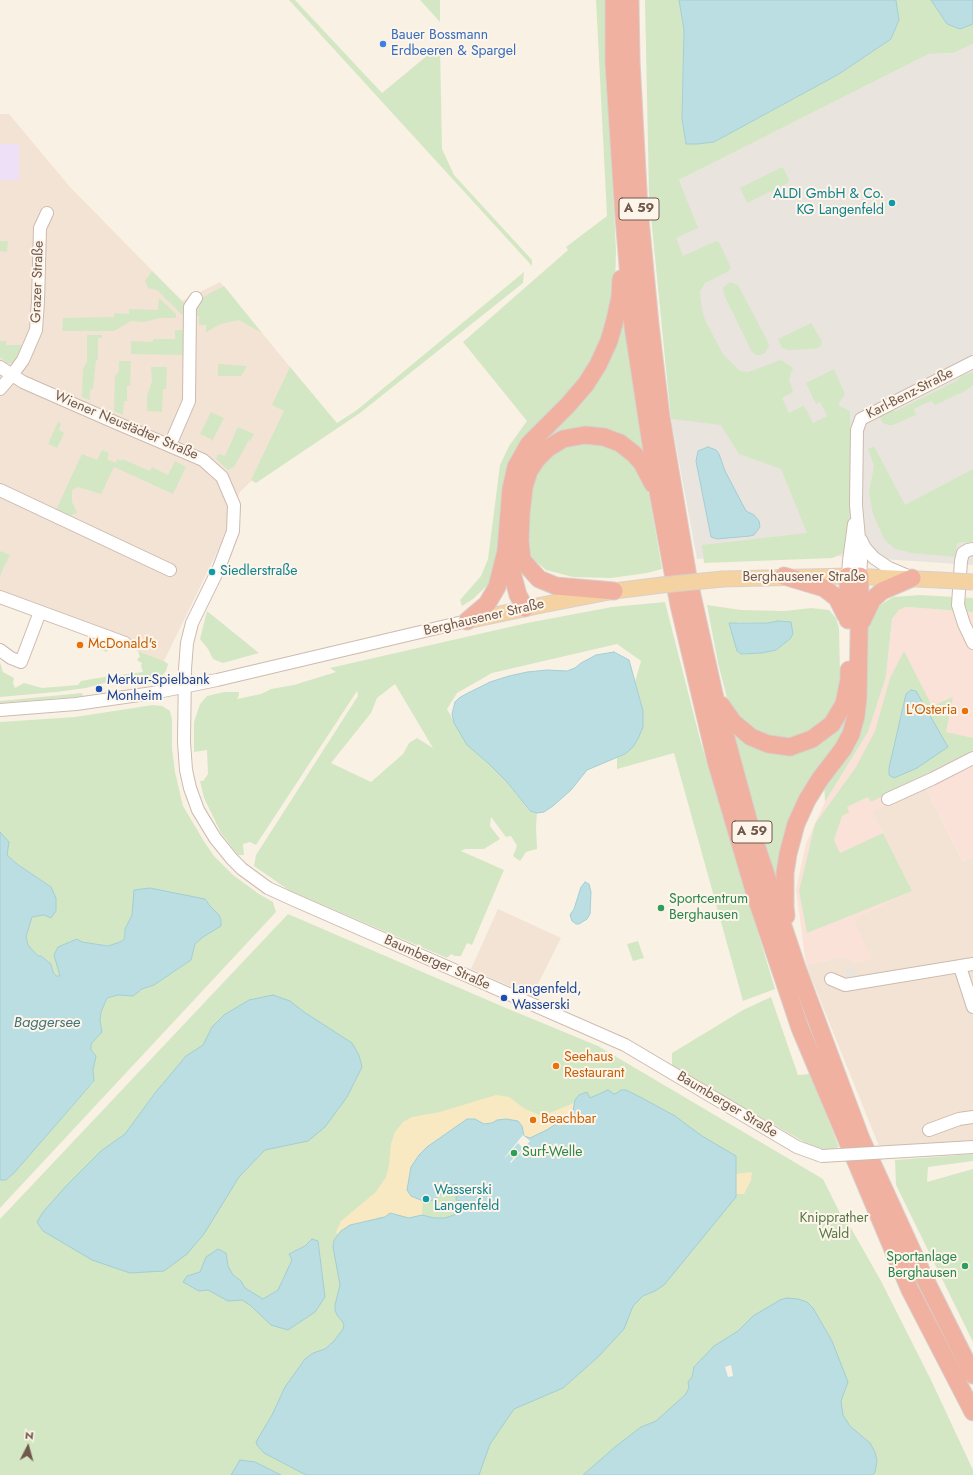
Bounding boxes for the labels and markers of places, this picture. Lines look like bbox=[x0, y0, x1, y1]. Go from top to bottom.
place label: Bauer Bossmann Erdbeeren & Spargel bbox=[391, 28, 516, 60]
marker: Bauer Bossmann Erdbeeren & Spargel bbox=[378, 39, 388, 49]
place label: ALDI GmbH & Co. KG Langenfeld bbox=[773, 187, 884, 220]
marker: ALDI GmbH & Co. KG Langenfeld bbox=[887, 198, 897, 208]
place label: Siedlerstraße bbox=[220, 564, 297, 580]
marker: Siedlerstraße bbox=[207, 567, 217, 577]
place label: McDonald's bbox=[88, 637, 157, 653]
marker: McDonald's bbox=[75, 640, 85, 650]
place label: Merkur-Spielbank Monheim bbox=[107, 673, 209, 706]
marker: Merkur-Spielbank Monheim bbox=[94, 684, 104, 694]
place label: L'Osteria bbox=[906, 703, 957, 719]
marker: L'Osteria bbox=[960, 706, 970, 716]
place label: Sportcentrum Berghausen bbox=[669, 892, 748, 924]
marker: Sportcentrum Berghausen bbox=[656, 903, 666, 913]
place label: Langenfeld, Wasserski bbox=[512, 982, 582, 1014]
marker: Langenfeld, Wasserski bbox=[499, 993, 509, 1003]
place label: Seehaus Restaurant bbox=[564, 1050, 624, 1082]
marker: Seehaus Restaurant bbox=[551, 1061, 561, 1071]
place label: Beachbar bbox=[541, 1112, 596, 1128]
marker: Beachbar bbox=[528, 1115, 538, 1125]
place label: Surf-Welle bbox=[522, 1145, 582, 1161]
marker: Surf-Welle bbox=[509, 1148, 519, 1158]
place label: Wasserski Langenfeld bbox=[434, 1183, 499, 1216]
marker: Wasserski Langenfeld bbox=[421, 1194, 431, 1204]
place label: Sportanlage Berghausen bbox=[886, 1250, 957, 1282]
marker: Sportanlage Berghausen bbox=[960, 1261, 970, 1271]

